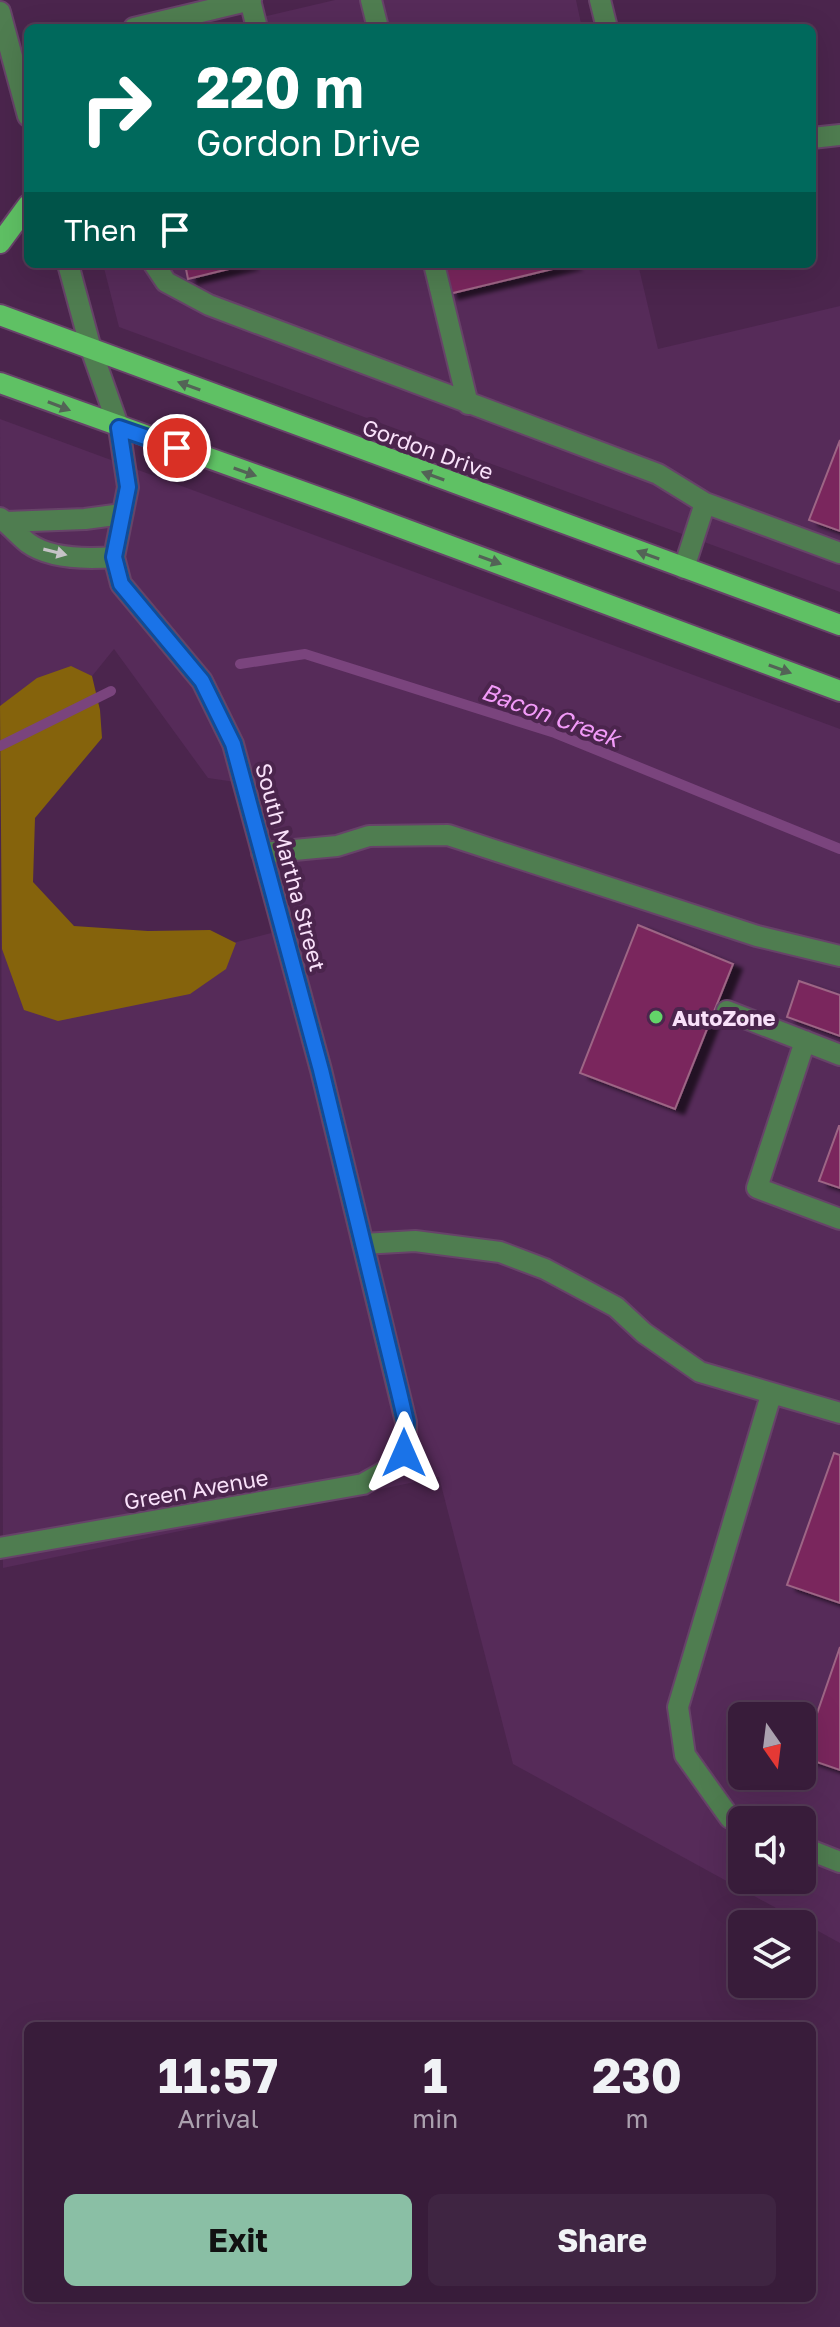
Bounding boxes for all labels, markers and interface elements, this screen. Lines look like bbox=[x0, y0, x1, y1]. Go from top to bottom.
text: 220 m bbox=[196, 53, 364, 120]
icon: right bbox=[64, 56, 168, 160]
text: Gordon Drive bbox=[196, 121, 421, 164]
icon: arrive bbox=[153, 208, 197, 252]
text: Then bbox=[64, 212, 137, 248]
one-way arrow bbox=[177, 379, 201, 392]
one-way arrow bbox=[47, 400, 71, 413]
street label: Gordon Drive bbox=[359, 413, 497, 485]
pin bbox=[143, 414, 211, 482]
icon: arrive bbox=[155, 426, 199, 470]
one-way arrow bbox=[233, 466, 257, 478]
one-way arrow bbox=[421, 469, 445, 482]
one-way arrow bbox=[43, 547, 68, 559]
one-way arrow bbox=[635, 548, 659, 561]
one-way arrow bbox=[478, 555, 502, 567]
one-way arrow bbox=[768, 663, 792, 676]
water label: Bacon Creek bbox=[478, 676, 626, 753]
street label: South Martha Street bbox=[250, 760, 332, 974]
place label: AutoZone bbox=[672, 1004, 776, 1031]
marker: AutoZone bbox=[647, 1008, 665, 1026]
position arrow bbox=[362, 1411, 446, 1495]
street label: Green Avenue bbox=[122, 1463, 270, 1515]
north arrow bbox=[728, 1702, 816, 1790]
map controls bbox=[728, 1702, 816, 1998]
button: sound bbox=[728, 1806, 816, 1894]
button: layers bbox=[728, 1910, 816, 1998]
text: 11:57 bbox=[158, 2046, 278, 2104]
text: 1 bbox=[423, 2046, 448, 2104]
text: 230 bbox=[592, 2046, 682, 2104]
text: Arrival bbox=[177, 2103, 259, 2134]
text: min bbox=[412, 2103, 458, 2134]
text: m bbox=[626, 2103, 649, 2134]
button: Exit bbox=[64, 2194, 412, 2286]
button: Share bbox=[428, 2194, 776, 2286]

